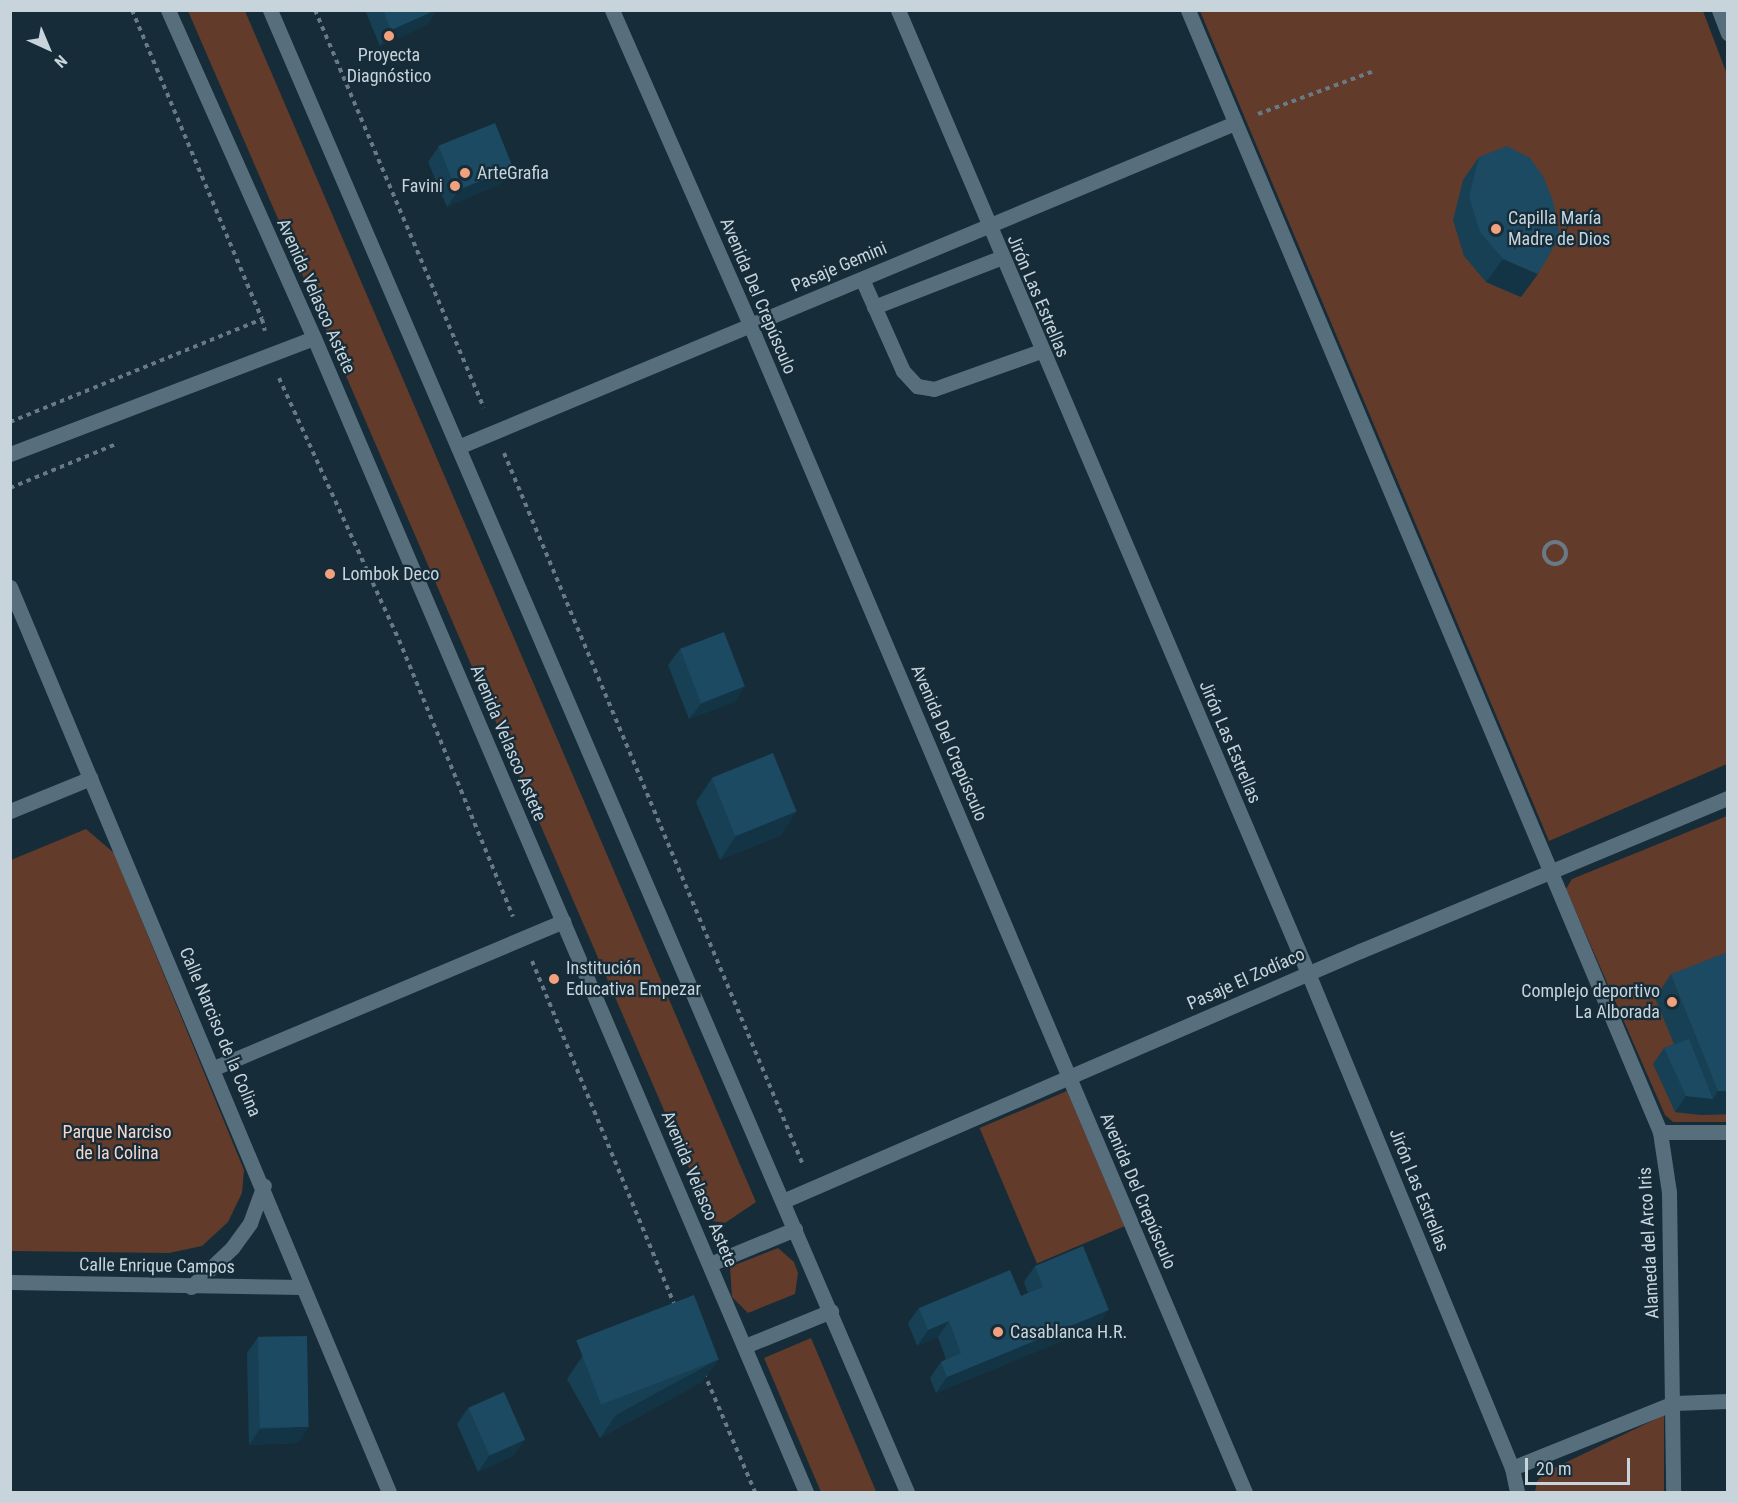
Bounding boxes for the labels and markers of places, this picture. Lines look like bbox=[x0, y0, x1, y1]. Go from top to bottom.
marker: Proyecta Diagnóstico bbox=[382, 29, 396, 43]
place label: Proyecta Diagnóstico bbox=[347, 45, 431, 88]
place label: ArteGrafia bbox=[477, 162, 549, 184]
marker: ArteGrafia bbox=[458, 166, 472, 180]
place label: Favini bbox=[401, 175, 443, 197]
marker: Favini bbox=[448, 179, 462, 193]
place label: Capilla María Madre de Dios bbox=[1508, 208, 1610, 250]
marker: Capilla María Madre de Dios bbox=[1489, 222, 1503, 236]
place label: Lombok Deco bbox=[342, 563, 439, 585]
marker: Lombok Deco bbox=[323, 567, 337, 581]
place label: Institución Educativa Empezar bbox=[566, 958, 701, 1000]
marker: Institución Educativa Empezar bbox=[547, 972, 561, 986]
place label: Complejo deportivo La Alborada bbox=[1521, 981, 1660, 1024]
marker: Complejo deportivo La Alborada bbox=[1665, 995, 1679, 1009]
place label: Casablanca H.R. bbox=[1010, 1321, 1127, 1343]
marker: Casablanca H.R. bbox=[991, 1325, 1005, 1339]

